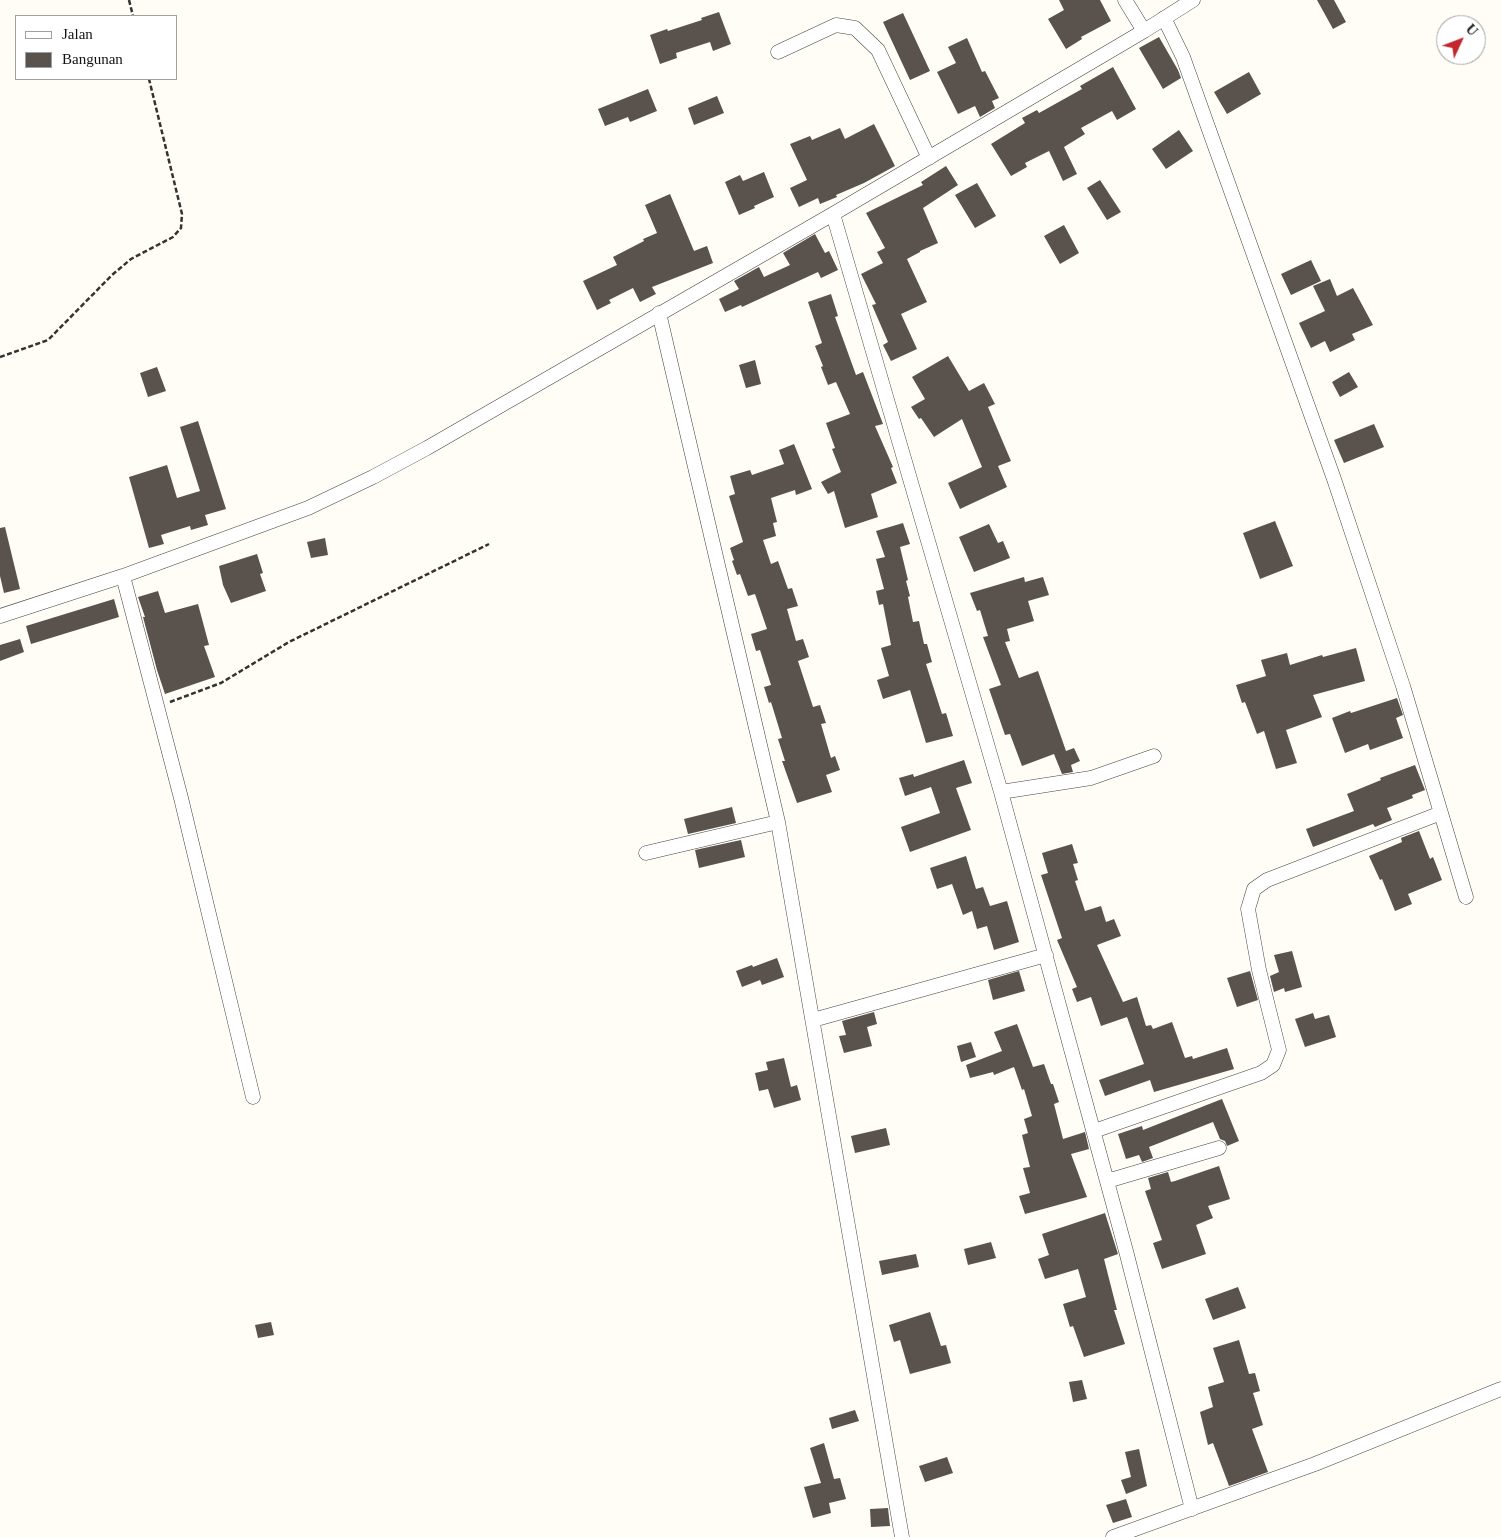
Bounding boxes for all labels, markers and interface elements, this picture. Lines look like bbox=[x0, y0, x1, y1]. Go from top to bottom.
legend bbox=[15, 15, 178, 80]
north arrow bbox=[1436, 15, 1486, 65]
text: U bbox=[1463, 21, 1481, 39]
text: Jalan bbox=[62, 26, 93, 42]
text: Bangunan bbox=[62, 51, 123, 67]

